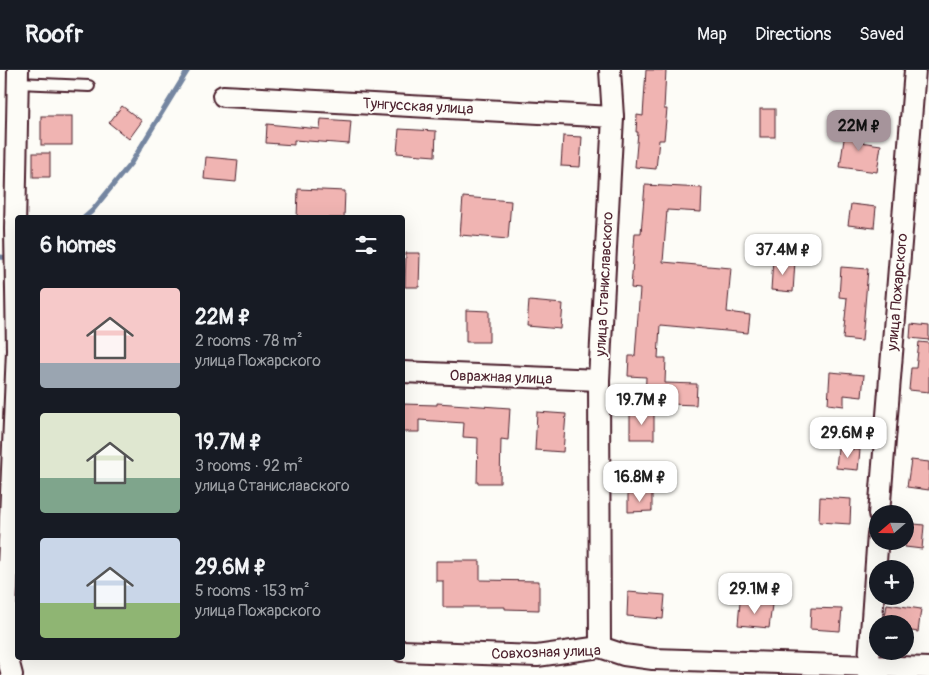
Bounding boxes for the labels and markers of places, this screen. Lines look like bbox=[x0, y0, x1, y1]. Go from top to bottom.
pin: 22M ₽ bbox=[824, 109, 894, 152]
pin: 37.4M ₽ bbox=[737, 234, 829, 276]
pin: 19.7M ₽ bbox=[596, 384, 688, 426]
pin: 29.6M ₽ bbox=[802, 416, 894, 459]
pin: 16.8M ₽ bbox=[594, 460, 686, 503]
pin: 29.1M ₽ bbox=[709, 572, 801, 615]

